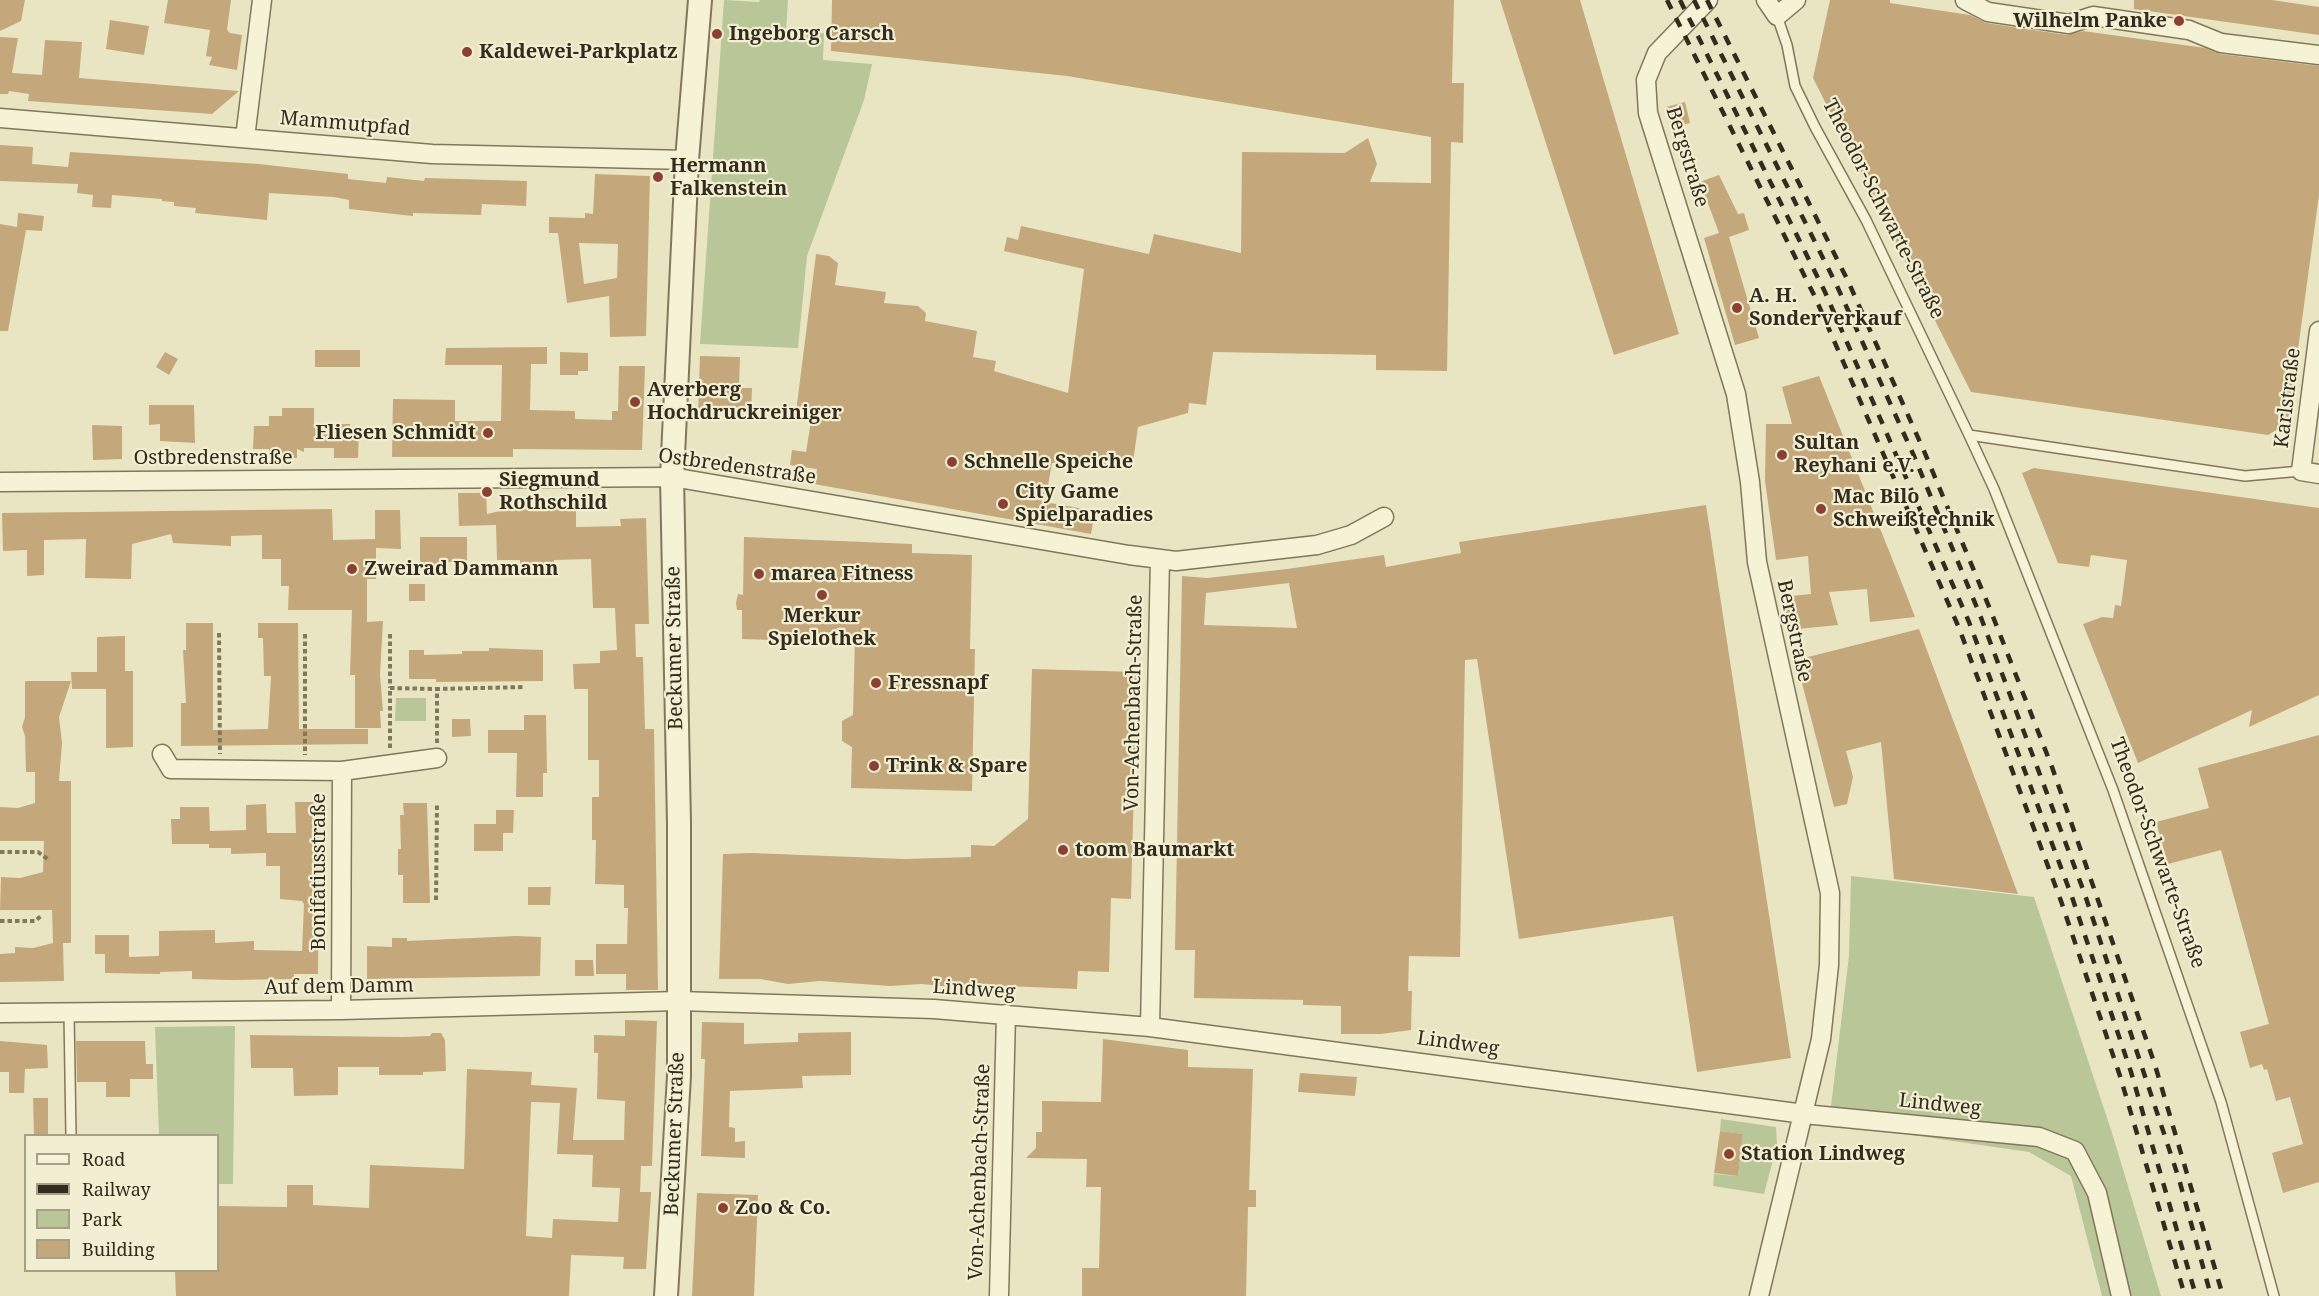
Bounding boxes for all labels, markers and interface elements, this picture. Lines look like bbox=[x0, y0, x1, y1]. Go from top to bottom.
place label: Wilhelm Panke bbox=[2013, 9, 2167, 33]
marker: Wilhelm Panke bbox=[2172, 14, 2186, 28]
place label: Ingeborg Carsch bbox=[729, 22, 894, 46]
marker: Ingeborg Carsch bbox=[710, 27, 724, 41]
place label: Kaldewei-Parkplatz bbox=[479, 40, 678, 64]
marker: Kaldewei-Parkplatz bbox=[460, 45, 474, 59]
street label: Theodor-Schwarte-Straße bbox=[1817, 95, 1949, 323]
street label: Bergstraße bbox=[1660, 104, 1714, 210]
street label: Mammutpfad bbox=[279, 106, 411, 142]
place label: Hermann Falkenstein bbox=[670, 154, 787, 201]
marker: Hermann Falkenstein bbox=[651, 170, 665, 184]
place label: A. H. Sonderverkauf bbox=[1749, 284, 1901, 331]
marker: A. H. Sonderverkauf bbox=[1730, 301, 1744, 315]
street label: Karlstraße bbox=[2270, 346, 2306, 450]
place label: Averberg Hochdruckreiniger bbox=[647, 378, 842, 425]
marker: Averberg Hochdruckreiniger bbox=[628, 395, 642, 409]
place label: Fliesen Schmidt bbox=[315, 421, 476, 445]
marker: Fliesen Schmidt bbox=[481, 426, 495, 440]
place label: Sultan Reyhani e.V. bbox=[1794, 431, 1915, 478]
street label: Ostbredenstraße bbox=[657, 444, 817, 490]
street label: Ostbredenstraße bbox=[133, 446, 293, 470]
marker: Sultan Reyhani e.V. bbox=[1775, 448, 1789, 462]
place label: Schnelle Speiche bbox=[964, 450, 1133, 474]
marker: Schnelle Speiche bbox=[945, 455, 959, 469]
place label: Siegmund Rothschild bbox=[499, 468, 608, 515]
place label: City Game Spielparadies bbox=[1015, 480, 1153, 527]
marker: Siegmund Rothschild bbox=[480, 485, 494, 499]
place label: Mac Bilo Schweißtechnik bbox=[1833, 485, 1995, 532]
marker: City Game Spielparadies bbox=[996, 497, 1010, 511]
marker: Mac Bilo Schweißtechnik bbox=[1814, 502, 1828, 516]
place label: Zweirad Dammann bbox=[364, 557, 559, 581]
marker: Zweirad Dammann bbox=[345, 562, 359, 576]
place label: marea Fitness bbox=[771, 562, 913, 586]
street label: Beckumer Straße bbox=[662, 566, 688, 730]
marker: marea Fitness bbox=[752, 567, 766, 581]
street label: Bergstraße bbox=[1771, 578, 1817, 684]
marker: Merkur Spielothek bbox=[815, 588, 829, 602]
street label: Von-Achenbach-Straße bbox=[1120, 594, 1148, 812]
place label: Merkur Spielothek bbox=[768, 604, 876, 651]
place label: Fressnapf bbox=[888, 671, 988, 695]
marker: Fressnapf bbox=[869, 676, 883, 690]
street label: Theodor-Schwarte-Straße bbox=[2104, 734, 2210, 972]
place label: Trink & Spare bbox=[886, 754, 1027, 778]
marker: Trink & Spare bbox=[867, 759, 881, 773]
street label: Bonifatiusstraße bbox=[307, 793, 331, 951]
place label: toom Baumarkt bbox=[1075, 838, 1234, 862]
marker: toom Baumarkt bbox=[1056, 843, 1070, 857]
street label: Auf dem Damm bbox=[264, 974, 414, 1000]
street label: Lindweg bbox=[932, 975, 1016, 1005]
street label: Lindweg bbox=[1415, 1026, 1501, 1062]
street label: Beckumer Straße bbox=[660, 1052, 690, 1216]
street label: Von-Achenbach-Straße bbox=[964, 1063, 996, 1281]
street label: Lindweg bbox=[1898, 1089, 1982, 1121]
legend bbox=[24, 1134, 219, 1272]
place label: Station Lindweg bbox=[1741, 1142, 1905, 1166]
text: Road bbox=[82, 1147, 125, 1171]
marker: Station Lindweg bbox=[1722, 1147, 1736, 1161]
text: Railway bbox=[82, 1177, 151, 1201]
place label: Zoo & Co. bbox=[735, 1196, 831, 1220]
marker: Zoo & Co. bbox=[716, 1201, 730, 1215]
text: Park bbox=[82, 1207, 122, 1231]
text: Building bbox=[82, 1237, 155, 1261]

